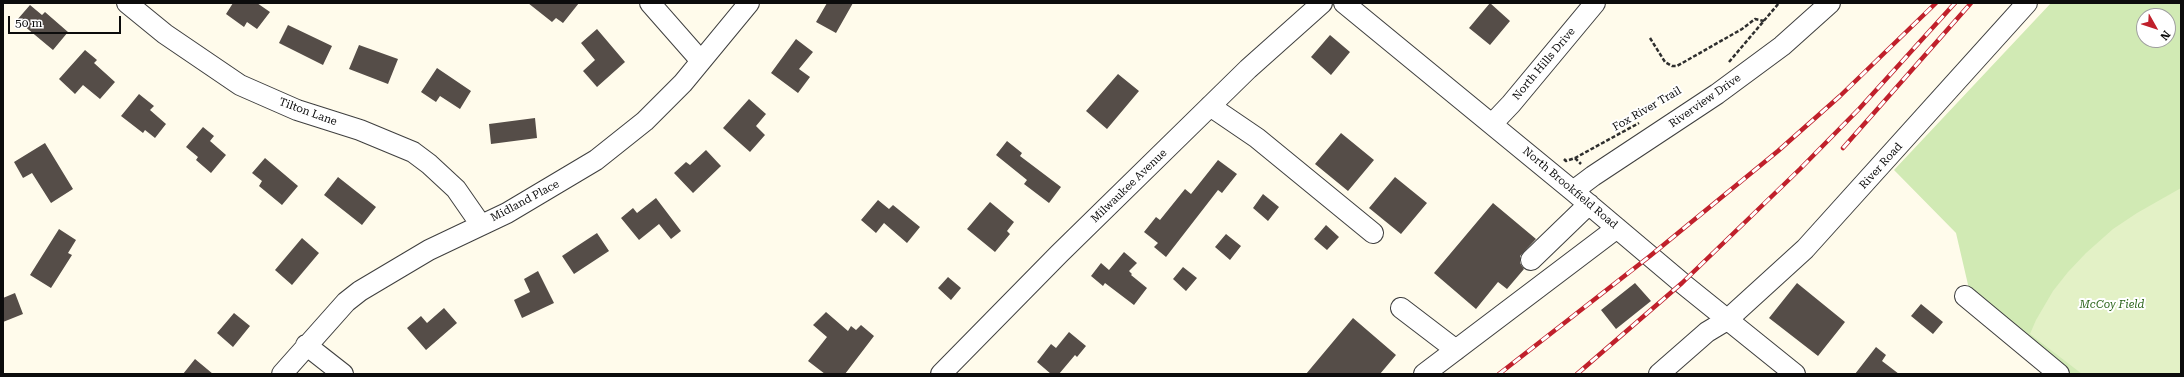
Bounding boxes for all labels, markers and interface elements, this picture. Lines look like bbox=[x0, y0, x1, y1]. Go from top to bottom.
scale bar bbox=[10, 8, 123, 34]
north arrow bbox=[2136, 8, 2176, 48]
text: 50 m bbox=[15, 16, 42, 30]
street label: North Hills Drive bbox=[1510, 25, 1578, 103]
text: N bbox=[2157, 28, 2173, 43]
street label: Riverview Drive bbox=[1667, 71, 1743, 131]
street label: Fox River Trail bbox=[1610, 84, 1684, 134]
street label: Tilton Lane bbox=[277, 95, 339, 129]
street label: River Road bbox=[1857, 140, 1905, 192]
street label: North Brookfield Road bbox=[1520, 144, 1620, 232]
street label: Milwaukee Avenue bbox=[1088, 146, 1170, 226]
street label: Midland Place bbox=[488, 177, 562, 225]
park label: McCoy Field bbox=[2080, 298, 2144, 312]

